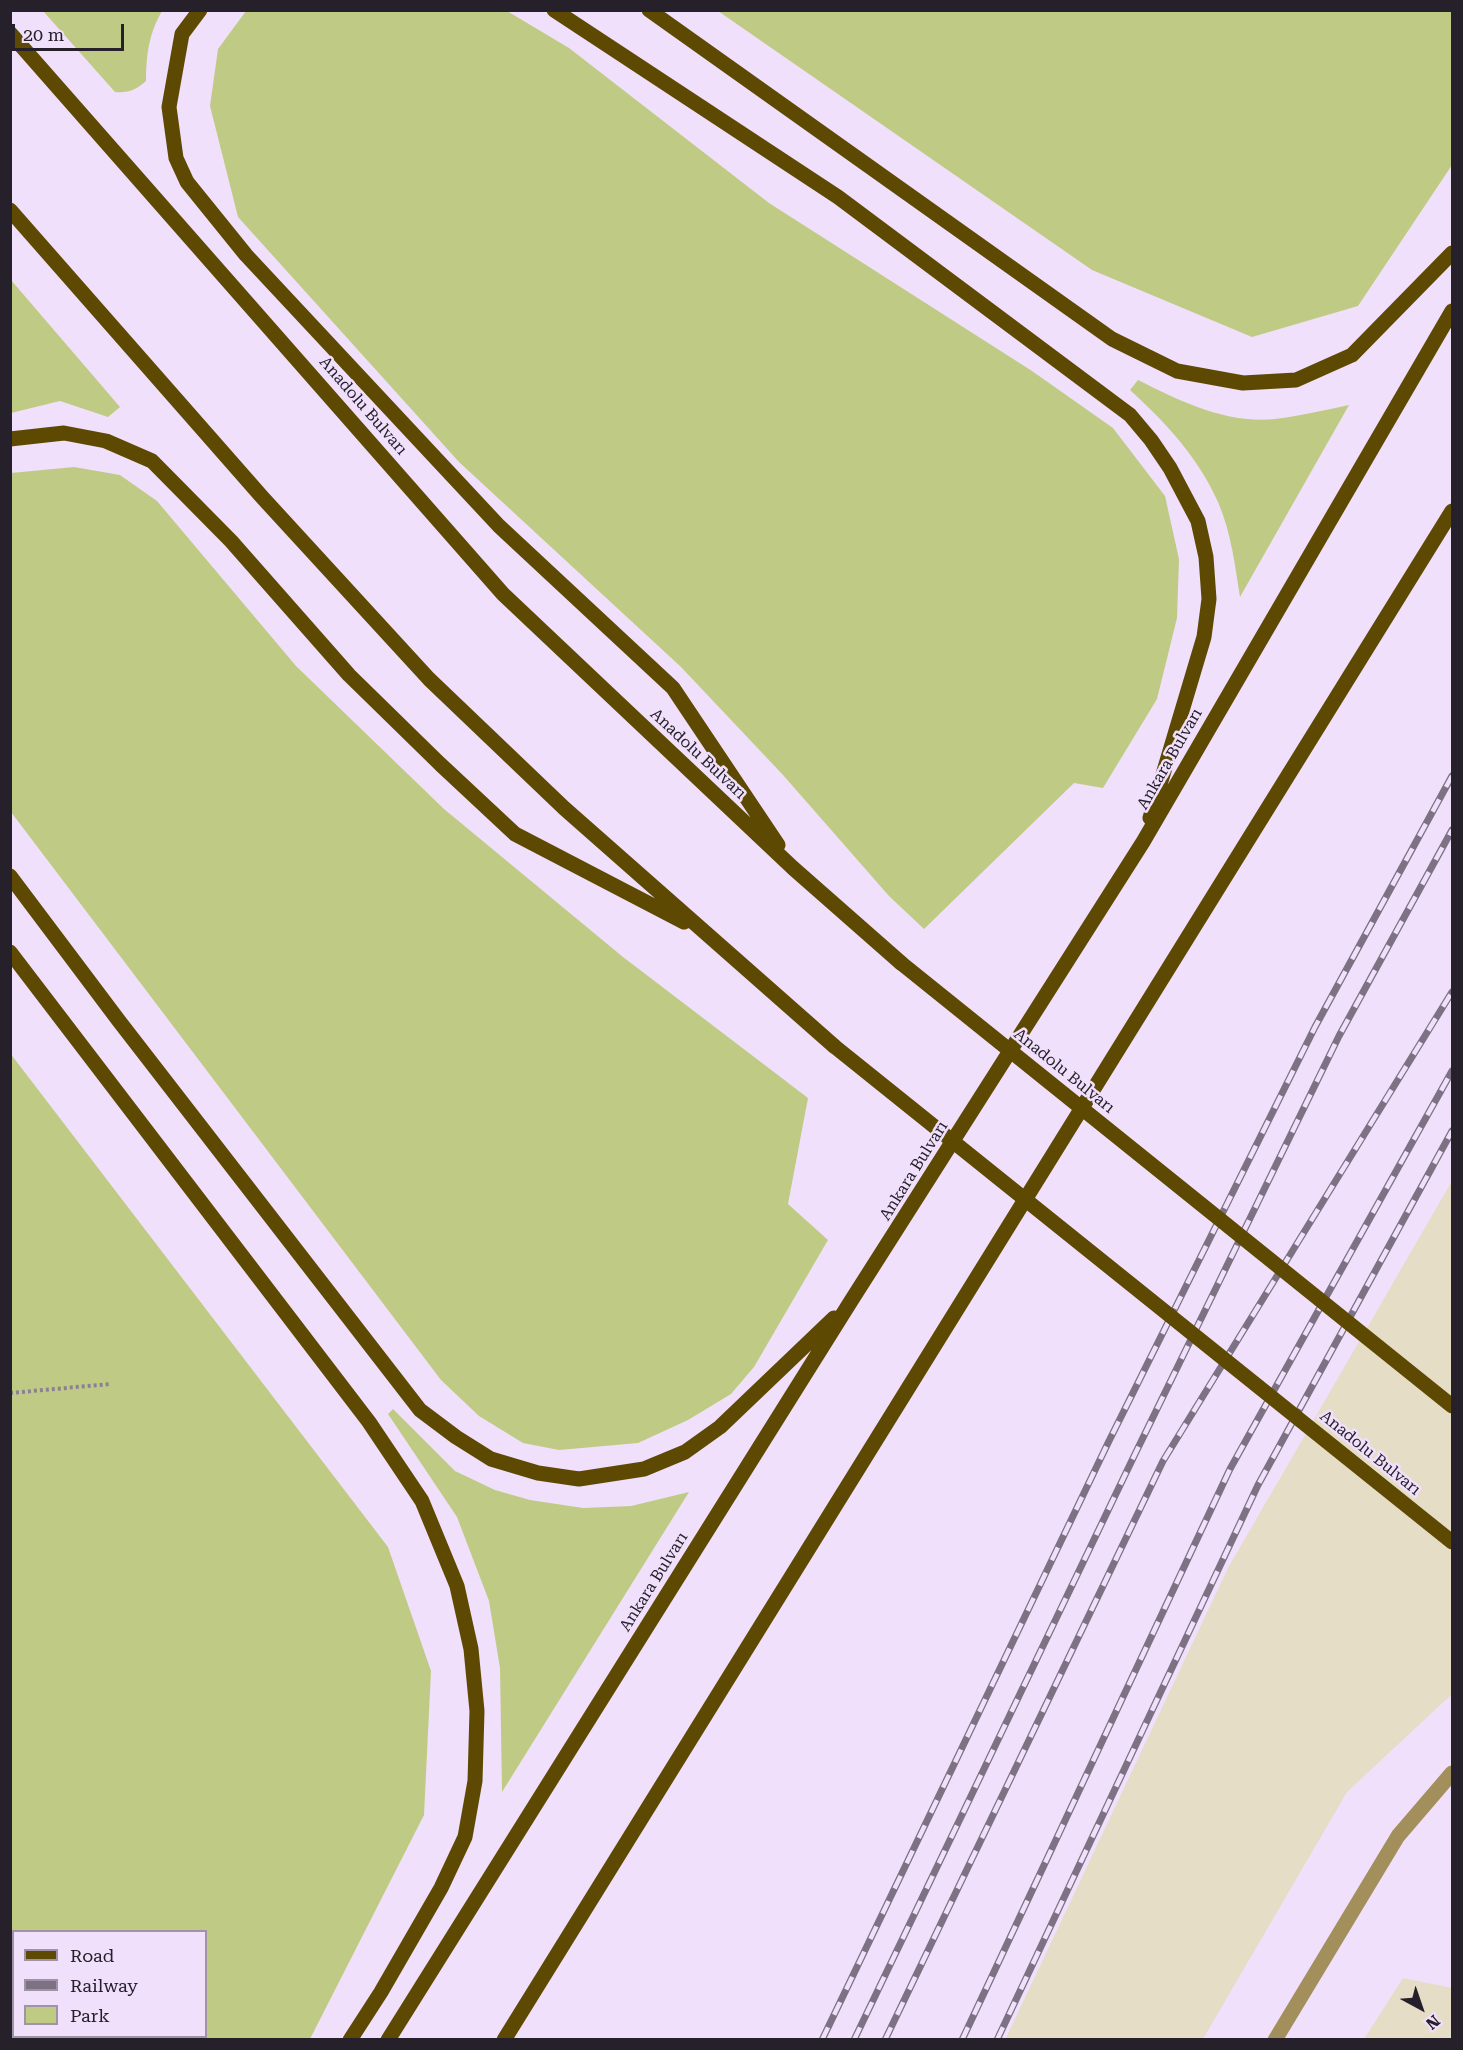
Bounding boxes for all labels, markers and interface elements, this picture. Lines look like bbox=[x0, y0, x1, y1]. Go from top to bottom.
scale bar bbox=[15, 12, 128, 50]
text: 20 m bbox=[23, 24, 64, 45]
street label: Anadolu Bulvarı bbox=[315, 353, 411, 459]
street label: Anadolu Bulvarı bbox=[646, 705, 750, 803]
street label: Ankara Bulvarı bbox=[1133, 705, 1207, 813]
street label: Anadolu Bulvarı bbox=[1010, 1025, 1118, 1117]
street label: Ankara Bulvarı bbox=[876, 1118, 952, 1224]
street label: Anadolu Bulvarı bbox=[1316, 1407, 1424, 1499]
street label: Ankara Bulvarı bbox=[616, 1529, 692, 1635]
legend bbox=[12, 1930, 207, 2038]
text: Road bbox=[70, 1945, 114, 1966]
text: Railway bbox=[70, 1975, 138, 1996]
north arrow bbox=[1391, 1978, 1451, 2038]
text: Park bbox=[70, 2005, 110, 2026]
text: N bbox=[1422, 2011, 1444, 2033]

